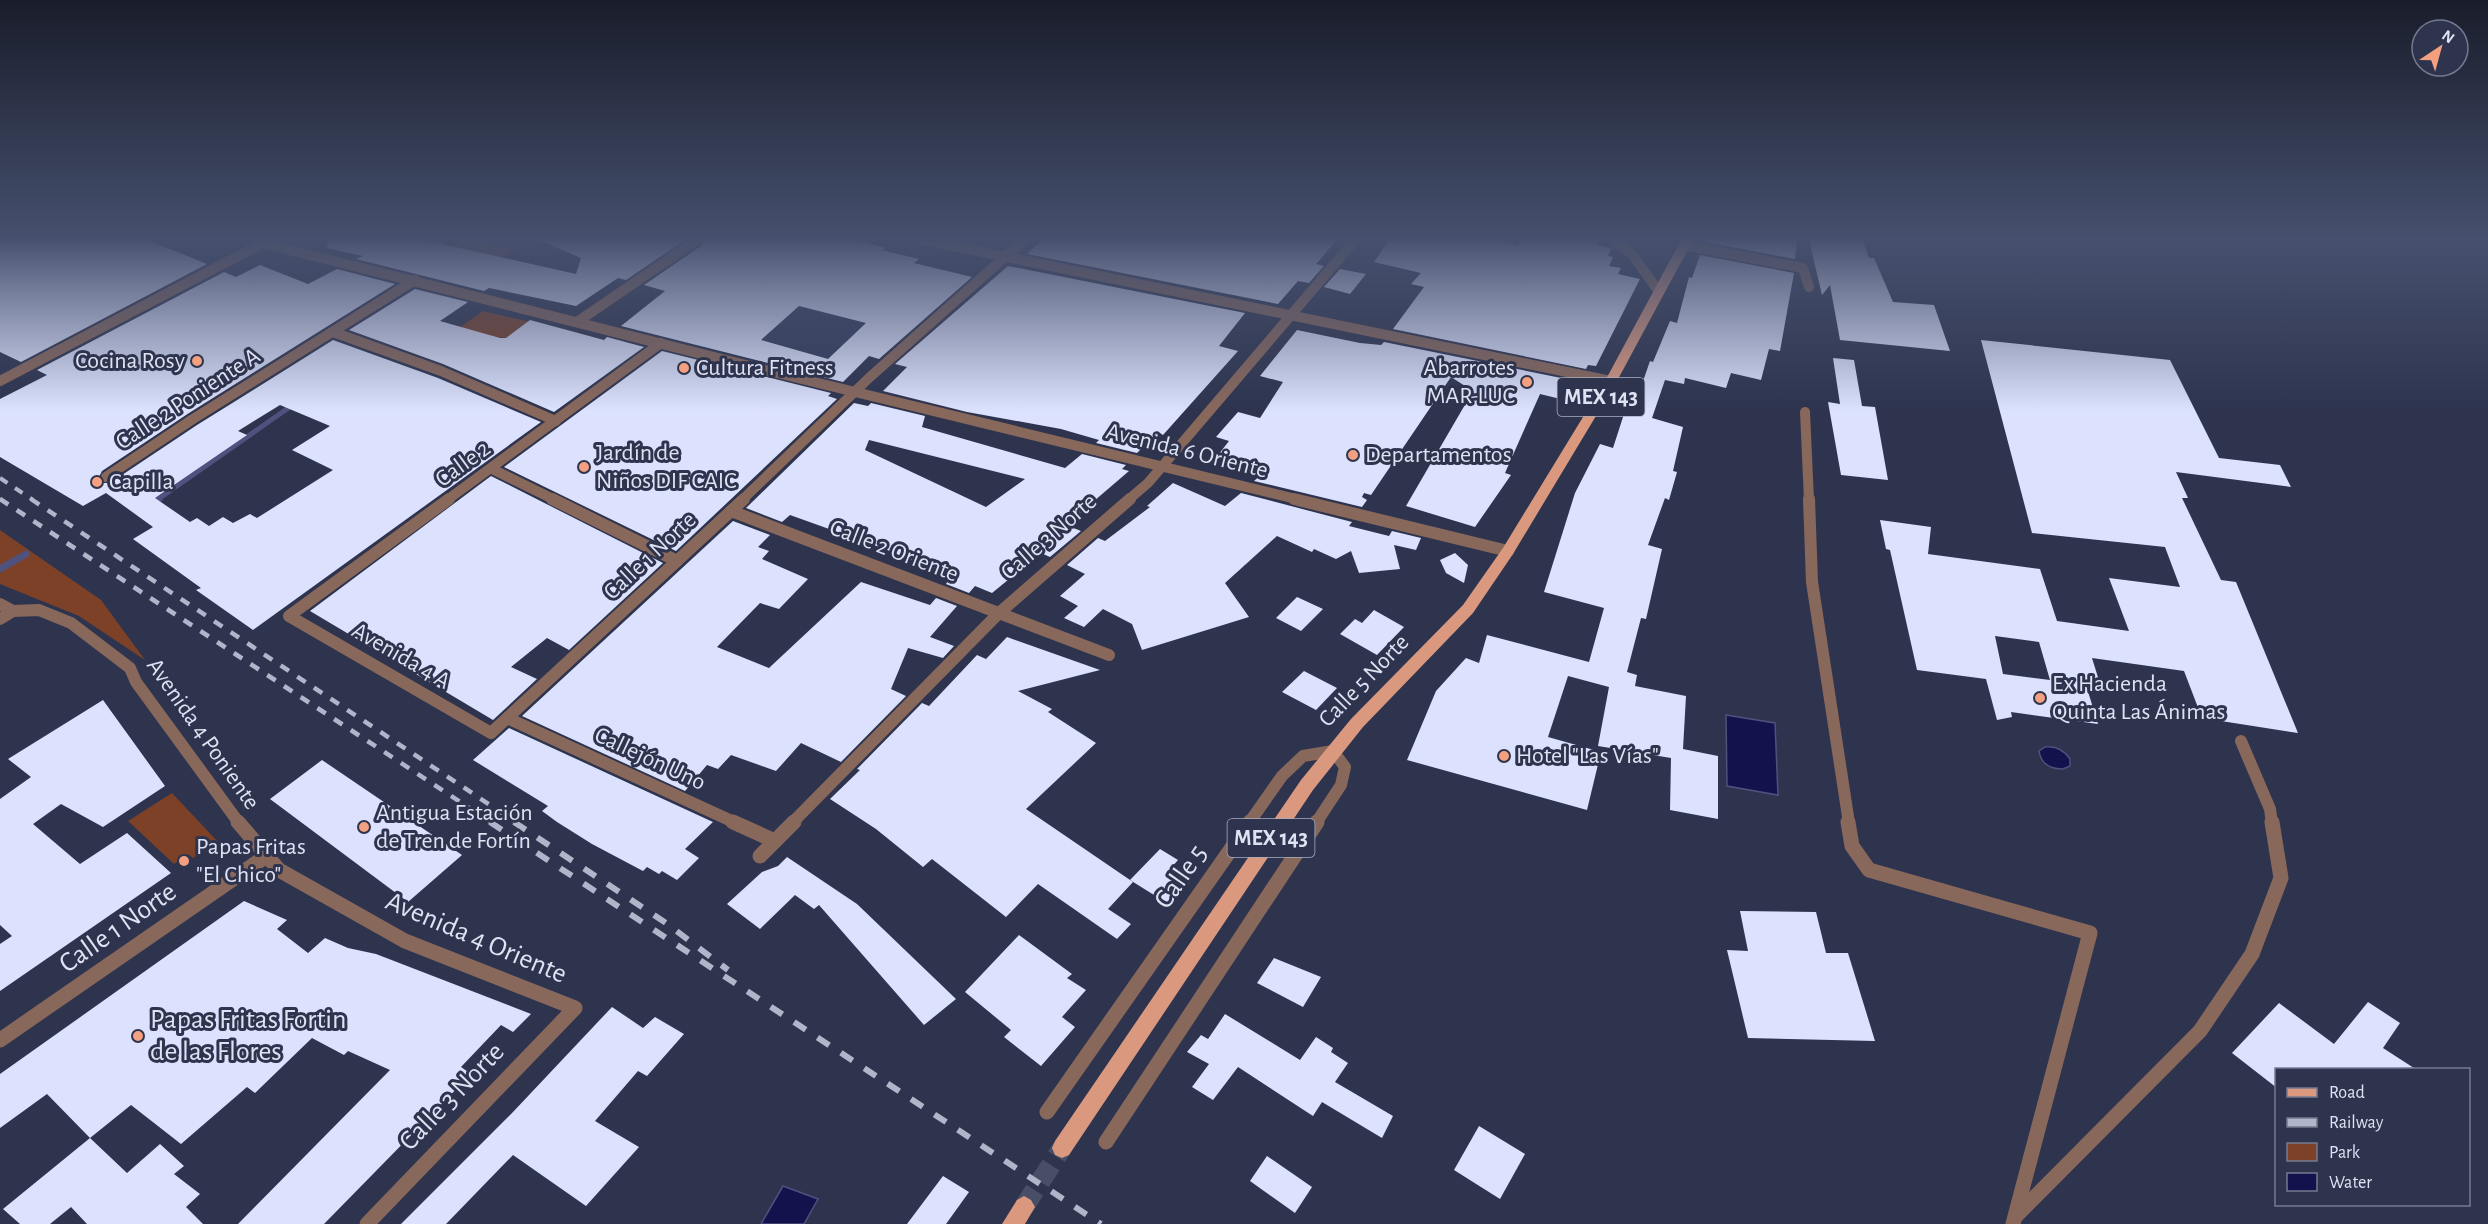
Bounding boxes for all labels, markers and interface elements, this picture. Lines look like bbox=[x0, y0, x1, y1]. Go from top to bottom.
north arrow bbox=[2410, 18, 2470, 78]
text: N bbox=[2439, 27, 2457, 46]
street label: Calle 2 Poniente A bbox=[112, 344, 264, 454]
place label: Cocina Rosy bbox=[75, 349, 185, 373]
marker: Cocina Rosy bbox=[190, 354, 204, 368]
place label: Cultura Fitness bbox=[696, 356, 834, 380]
place label: Abarrotes MAR-LUC bbox=[1423, 356, 1515, 408]
marker: Cultura Fitness bbox=[677, 361, 691, 375]
marker: Abarrotes MAR-LUC bbox=[1520, 375, 1534, 389]
road number: MEX 143 bbox=[1558, 378, 1644, 416]
street label: Avenida 6 Oriente bbox=[1104, 419, 1270, 483]
street label: Calle 2 bbox=[431, 436, 495, 492]
place label: Jardín de Niños DIF CAIC bbox=[596, 441, 736, 493]
place label: Departamentos bbox=[1365, 443, 1512, 467]
marker: Departamentos bbox=[1346, 448, 1360, 462]
marker: Jardín de Niños DIF CAIC bbox=[577, 460, 591, 474]
place label: Capilla bbox=[109, 470, 174, 494]
marker: Capilla bbox=[90, 475, 104, 489]
street label: Calle 3 Norte bbox=[997, 489, 1101, 585]
street label: Calle 1 Norte bbox=[599, 508, 701, 604]
street label: Calle 2 Oriente bbox=[826, 515, 962, 587]
street label: Avenida 4 A bbox=[348, 618, 454, 694]
street label: Calle 5 Norte bbox=[1314, 630, 1414, 732]
street label: Avenida 4 Poniente bbox=[142, 654, 264, 814]
place label: Ex Hacienda Quinta Las Ánimas bbox=[2052, 672, 2225, 724]
marker: Ex Hacienda Quinta Las Ánimas bbox=[2033, 691, 2047, 705]
street label: Callejón Uno bbox=[591, 723, 709, 795]
place label: Hotel "Las Vías" bbox=[1516, 744, 1659, 768]
marker: Hotel "Las Vías" bbox=[1497, 749, 1511, 763]
place label: Antigua Estación de Tren de Fortín bbox=[376, 801, 533, 853]
road number: MEX 143 bbox=[1228, 819, 1314, 857]
marker: Antigua Estación de Tren de Fortín bbox=[357, 820, 371, 834]
place label: Papas Fritas "El Chico" bbox=[196, 835, 306, 887]
street label: Calle 5 bbox=[1149, 840, 1213, 914]
marker: Papas Fritas "El Chico" bbox=[177, 854, 191, 868]
street label: Calle 1 Norte bbox=[54, 878, 182, 978]
street label: Avenida 4 Oriente bbox=[381, 887, 571, 989]
place label: Papas Fritas Fortin de las Flores bbox=[150, 1006, 347, 1066]
marker: Papas Fritas Fortin de las Flores bbox=[131, 1029, 145, 1043]
street label: Calle 3 Norte bbox=[394, 1038, 510, 1156]
legend bbox=[2275, 1068, 2470, 1206]
text: Road bbox=[2329, 1084, 2365, 1102]
text: Railway bbox=[2329, 1114, 2384, 1132]
text: Park bbox=[2329, 1144, 2361, 1162]
text: Water bbox=[2329, 1174, 2372, 1192]

